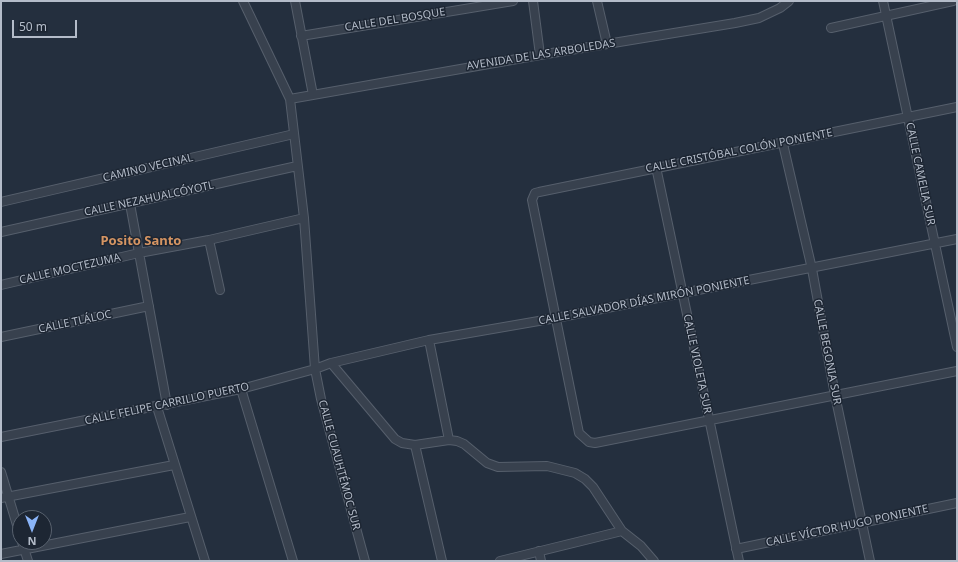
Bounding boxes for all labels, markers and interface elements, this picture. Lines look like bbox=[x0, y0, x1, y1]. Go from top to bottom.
street label: CALLE DEL BOSQUE bbox=[344, 6, 446, 34]
scale bar bbox=[14, 12, 79, 38]
text: 50 m bbox=[19, 18, 47, 35]
street label: AVENIDA DE LAS ARBOLEDAS bbox=[466, 37, 616, 73]
street label: CALLE CAMELIA SUR bbox=[903, 121, 937, 227]
street label: CALLE CRISTÓBAL COLÓN PONIENTE bbox=[644, 126, 834, 176]
street label: CAMINO VECINAL bbox=[102, 151, 194, 185]
street label: CALLE NEZAHUALCÓYOTL bbox=[83, 179, 215, 219]
district label: Posito Santo bbox=[101, 233, 181, 249]
street label: CALLE MOCTEZUMA bbox=[18, 251, 122, 287]
street label: CALLE SALVADOR DÍAS MIRÓN PONIENTE bbox=[537, 274, 751, 328]
street label: CALLE BEGONIA SUR bbox=[810, 298, 844, 406]
street label: CALLE TLÁLOC bbox=[37, 308, 113, 336]
street label: CALLE VIOLETA SUR bbox=[680, 313, 714, 415]
street label: CALLE FELIPE CARRILLO PUERTO bbox=[84, 380, 250, 428]
street label: CALLE CUAUHTÉMOC SUR bbox=[315, 399, 363, 531]
street label: CALLE VÍCTOR HUGO PONIENTE bbox=[765, 502, 929, 550]
north arrow bbox=[12, 510, 52, 550]
text: N bbox=[28, 534, 36, 549]

